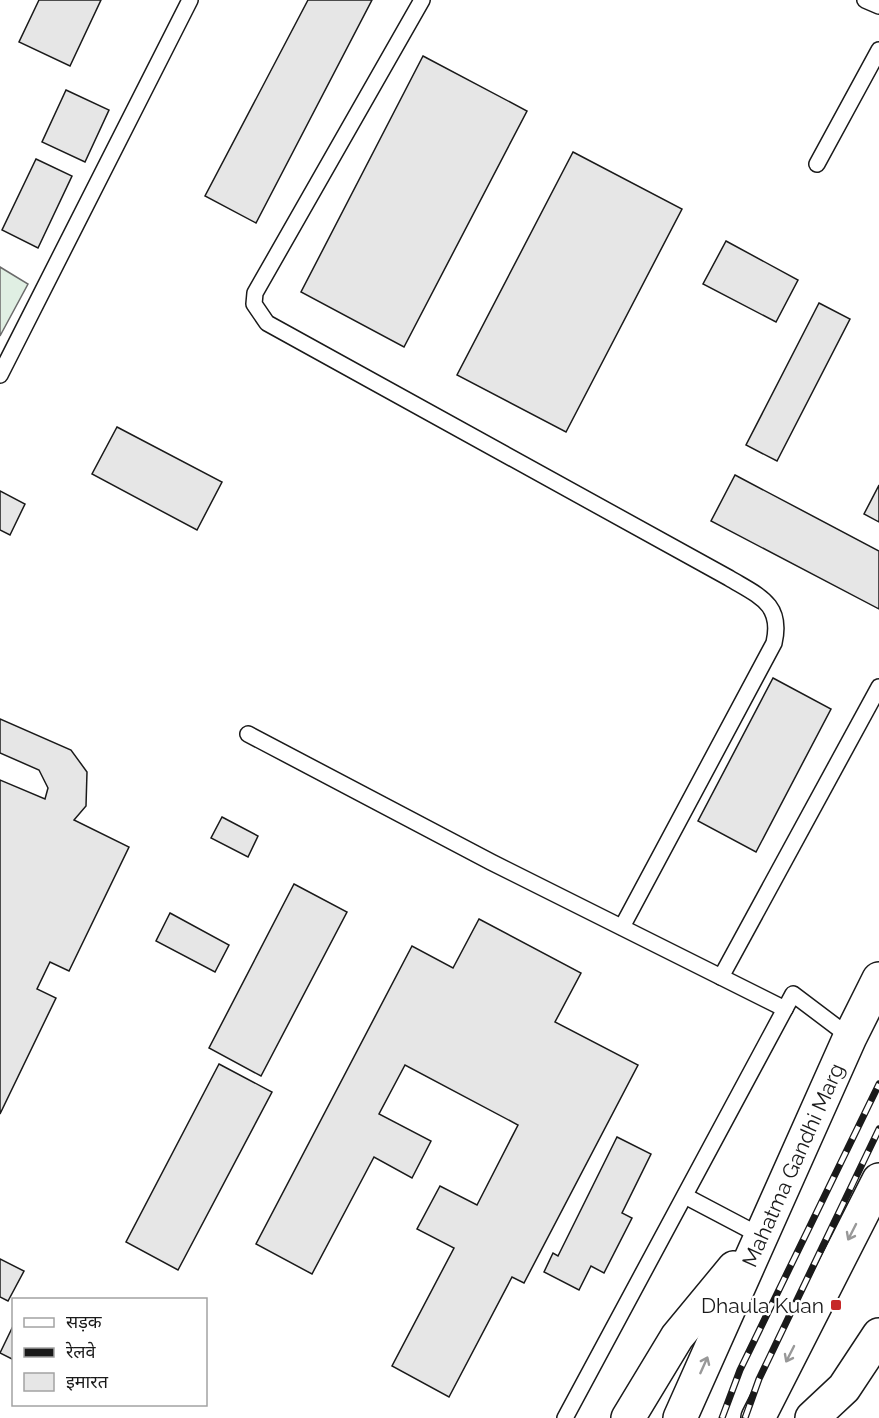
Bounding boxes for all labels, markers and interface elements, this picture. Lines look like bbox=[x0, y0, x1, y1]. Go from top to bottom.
street label: Mahatma Gandhi Marg bbox=[737, 1059, 849, 1271]
one-way arrow bbox=[846, 1223, 858, 1241]
place label: Dhaula Kuan bbox=[701, 1293, 824, 1318]
legend bbox=[12, 1298, 207, 1406]
marker: Dhaula Kuan bbox=[829, 1298, 843, 1312]
text: सड़क bbox=[66, 1311, 103, 1332]
text: रेलवे bbox=[65, 1341, 97, 1362]
one-way arrow bbox=[784, 1345, 795, 1363]
one-way arrow bbox=[698, 1356, 710, 1374]
text: इमारत bbox=[66, 1371, 109, 1392]

